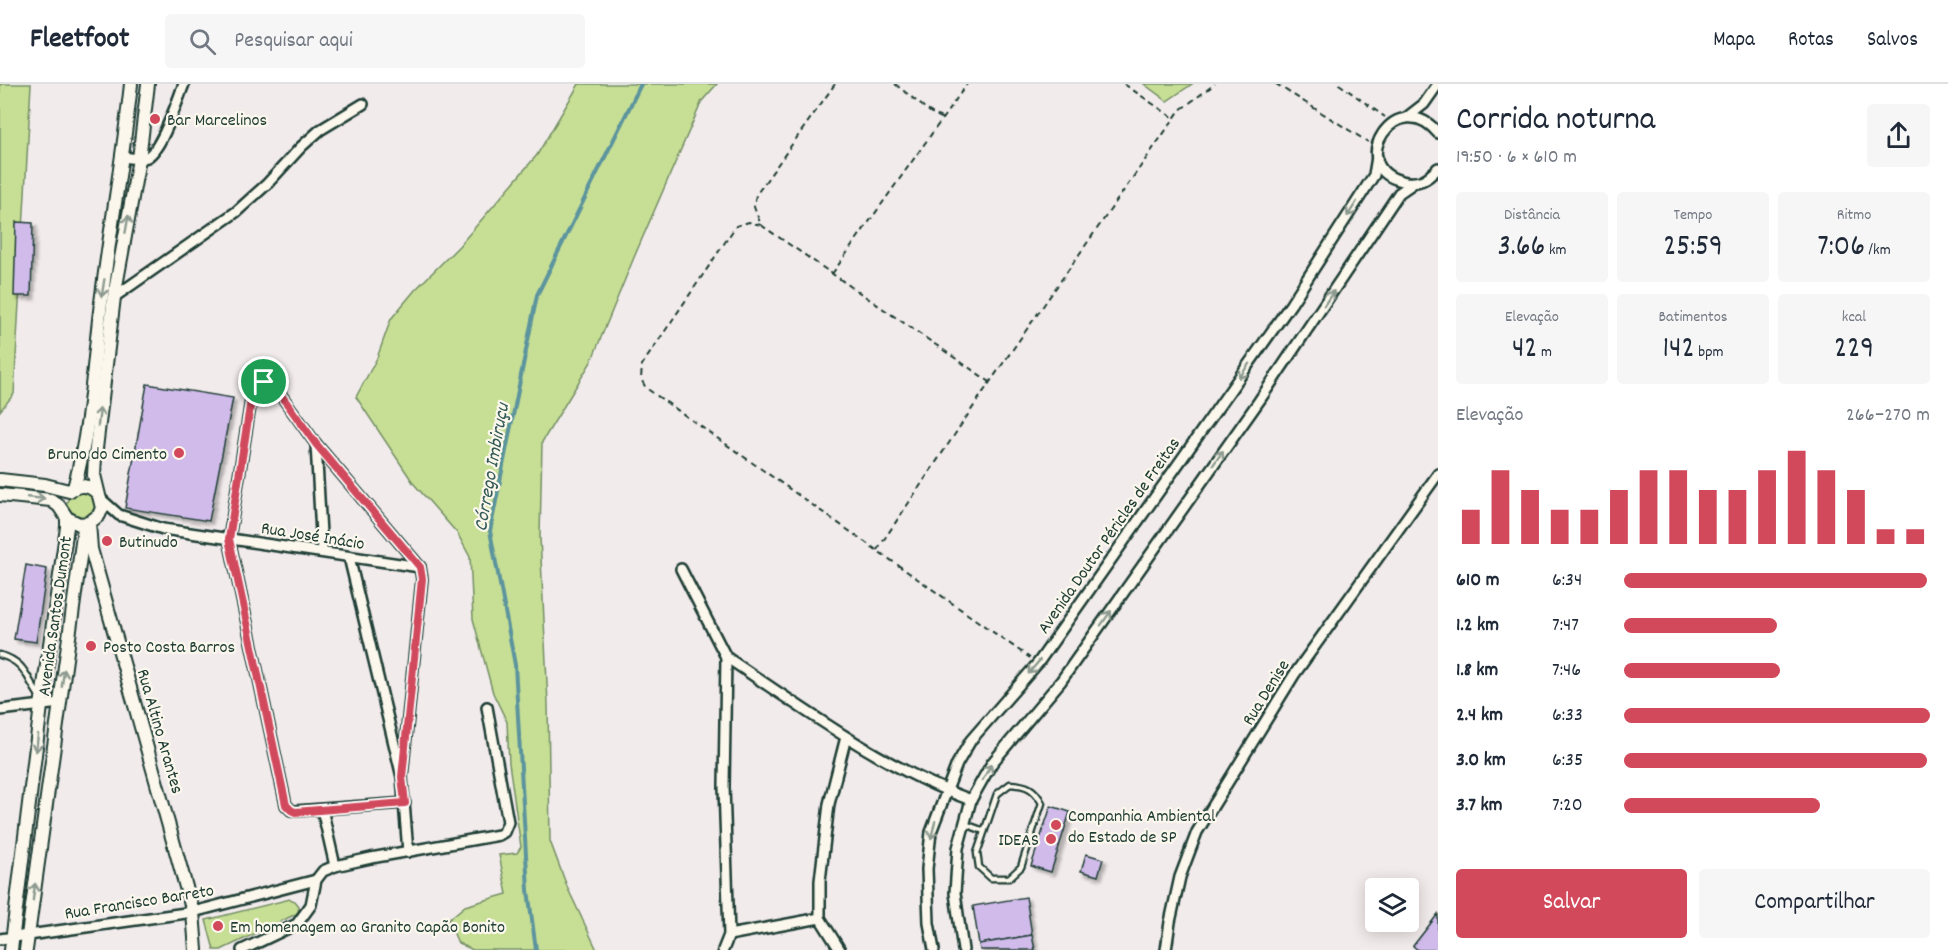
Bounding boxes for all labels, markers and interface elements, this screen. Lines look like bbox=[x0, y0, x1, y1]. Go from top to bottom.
search box bbox=[165, 14, 585, 68]
text: Fleetfoot bbox=[30, 21, 129, 61]
icon: search bbox=[186, 25, 219, 58]
text: Pesquisar aqui bbox=[234, 26, 353, 57]
text: Mapa bbox=[1713, 26, 1755, 56]
text: Rotas bbox=[1788, 26, 1834, 56]
text: Salvos bbox=[1867, 26, 1918, 56]
text: Corrida noturna bbox=[1456, 98, 1655, 145]
button: share bbox=[1867, 104, 1930, 167]
place label: Bar Marcelinos bbox=[167, 109, 267, 134]
marker: Bar Marcelinos bbox=[148, 112, 162, 126]
text: 19:50 · 6 × 610 m bbox=[1456, 144, 1577, 172]
one-way arrow bbox=[1346, 200, 1358, 217]
text: Distância bbox=[1504, 204, 1560, 227]
text: Tempo bbox=[1674, 204, 1712, 227]
text: Ritmo bbox=[1837, 204, 1871, 227]
one-way arrow bbox=[122, 215, 133, 235]
text: 3.66 bbox=[1498, 227, 1545, 270]
text: 25:59 bbox=[1663, 227, 1723, 270]
text: 7:06 bbox=[1817, 227, 1865, 270]
text: km bbox=[1545, 239, 1566, 262]
text: /km bbox=[1865, 239, 1891, 262]
one-way arrow bbox=[98, 277, 109, 297]
one-way arrow bbox=[1323, 290, 1335, 306]
text: Elevação bbox=[1505, 306, 1559, 329]
text: Batimentos bbox=[1658, 306, 1728, 329]
text: kcal bbox=[1842, 306, 1866, 329]
text: 42 bbox=[1512, 329, 1537, 372]
text: 142 bbox=[1662, 329, 1695, 372]
text: 229 bbox=[1834, 329, 1874, 372]
text: m bbox=[1537, 341, 1552, 364]
text: bpm bbox=[1695, 341, 1724, 364]
pin bbox=[238, 356, 289, 407]
one-way arrow bbox=[1238, 363, 1250, 379]
icon: arrive bbox=[247, 365, 280, 398]
water label: Córrego Imbiruçu bbox=[468, 400, 518, 534]
text: Elevação bbox=[1456, 402, 1523, 430]
text: 266–270 m bbox=[1846, 402, 1930, 430]
one-way arrow bbox=[94, 408, 105, 428]
street label: Avenida Doutor Péricles de Freitas bbox=[1033, 433, 1188, 640]
place label: Bruno do Cimento bbox=[48, 443, 167, 468]
marker: Bruno do Cimento bbox=[172, 446, 186, 460]
one-way arrow bbox=[1212, 451, 1224, 467]
one-way arrow bbox=[25, 493, 45, 504]
street label: Rua José Inácio bbox=[259, 517, 366, 558]
place label: Butinudo bbox=[119, 531, 178, 556]
street label: Avenida Santos Dumont bbox=[33, 534, 80, 698]
marker: Butinudo bbox=[100, 534, 114, 548]
text: 610 m bbox=[1456, 567, 1499, 595]
text: 6:34 bbox=[1552, 567, 1582, 595]
one-way arrow bbox=[1100, 610, 1112, 626]
text: 1.2 km bbox=[1456, 612, 1499, 640]
text: 7:47 bbox=[1552, 612, 1579, 640]
place label: Posto Costa Barros bbox=[103, 636, 235, 661]
marker: Posto Costa Barros bbox=[84, 639, 98, 653]
street label: Rua Denise bbox=[1237, 656, 1297, 731]
text: 1.8 km bbox=[1456, 657, 1498, 685]
text: 7:46 bbox=[1552, 657, 1581, 685]
one-way arrow bbox=[1027, 659, 1040, 675]
street label: Rua Altino Arantes bbox=[129, 666, 188, 797]
one-way arrow bbox=[58, 669, 69, 688]
text: 2.4 km bbox=[1456, 702, 1503, 730]
text: 6:33 bbox=[1552, 702, 1583, 730]
one-way arrow bbox=[31, 732, 42, 752]
text: 3.0 km bbox=[1456, 747, 1506, 775]
text: 6:35 bbox=[1552, 747, 1583, 775]
one-way arrow bbox=[981, 764, 993, 781]
text: 3.7 km bbox=[1456, 792, 1502, 820]
text: 7:20 bbox=[1552, 792, 1583, 820]
place label: Companhia Ambiental do Estado de SP bbox=[1068, 805, 1216, 851]
marker: Companhia Ambiental do Estado de SP bbox=[1049, 818, 1063, 832]
one-way arrow bbox=[926, 821, 938, 840]
place label: IDEAS bbox=[998, 829, 1039, 854]
marker: IDEAS bbox=[1044, 832, 1058, 846]
button: Salvar bbox=[1456, 869, 1687, 938]
button: Compartilhar bbox=[1699, 869, 1930, 938]
map controls bbox=[1365, 878, 1419, 932]
button: layers bbox=[1365, 878, 1419, 932]
street label: Rua Francisco Barreto bbox=[63, 879, 216, 928]
one-way arrow bbox=[28, 883, 39, 902]
place label: Em homenagem ao Granito Capão Bonito bbox=[230, 916, 505, 941]
marker: Em homenagem ao Granito Capão Bonito bbox=[211, 919, 225, 933]

